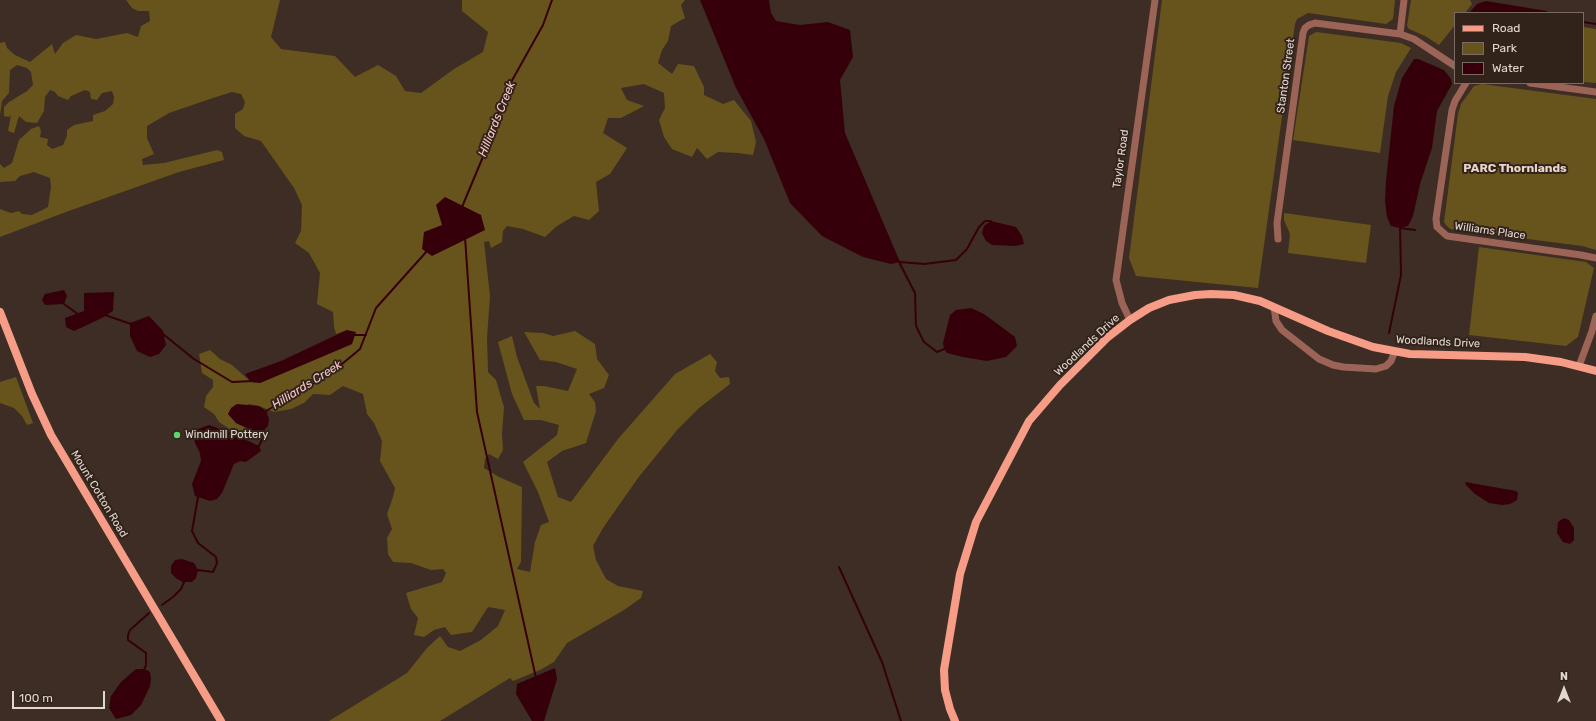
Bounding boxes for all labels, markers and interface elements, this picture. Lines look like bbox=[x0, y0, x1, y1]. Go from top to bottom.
legend bbox=[1454, 12, 1584, 84]
text: Road bbox=[1492, 21, 1520, 35]
street label: Stanton Street bbox=[1274, 38, 1298, 114]
text: Park bbox=[1492, 41, 1517, 55]
text: Water bbox=[1492, 61, 1524, 75]
water label: Hilliards Creek bbox=[475, 79, 519, 159]
street label: Taylor Road bbox=[1110, 129, 1132, 189]
district label: PARC Thornlands bbox=[1463, 162, 1567, 176]
street label: Williams Place bbox=[1454, 219, 1526, 243]
street label: Woodlands Drive bbox=[1052, 311, 1122, 379]
street label: Woodlands Drive bbox=[1395, 333, 1481, 351]
water label: Hilliards Creek bbox=[269, 358, 345, 412]
place label: Windmill Pottery bbox=[185, 428, 268, 442]
marker: Windmill Pottery bbox=[172, 430, 182, 440]
street label: Mount Cotton Road bbox=[68, 448, 130, 540]
north arrow bbox=[1544, 669, 1584, 709]
text: N bbox=[1560, 670, 1568, 683]
scale bar bbox=[14, 683, 107, 709]
text: 100 m bbox=[19, 691, 53, 705]

